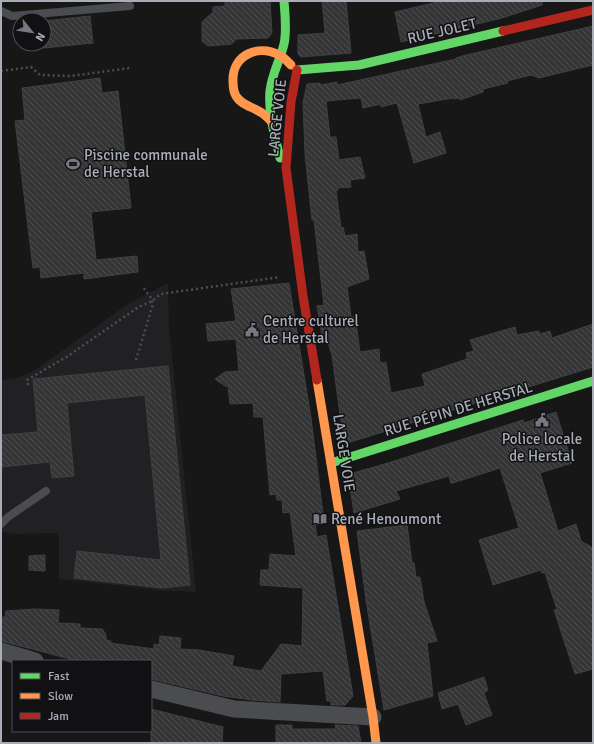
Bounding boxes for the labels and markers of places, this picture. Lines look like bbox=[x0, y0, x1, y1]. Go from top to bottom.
place label: Piscine communale de Herstal bbox=[84, 146, 208, 181]
sports icon: Piscine communale de Herstal bbox=[65, 156, 81, 172]
place label: Centre culturel de Herstal bbox=[263, 312, 359, 347]
public building icon: Centre culturel de Herstal bbox=[244, 322, 260, 338]
public building icon: Police locale de Herstal bbox=[534, 412, 550, 428]
place label: Police locale de Herstal bbox=[502, 430, 582, 465]
place label: René Henoumont bbox=[331, 510, 441, 528]
library icon: René Henoumont bbox=[312, 511, 328, 527]

